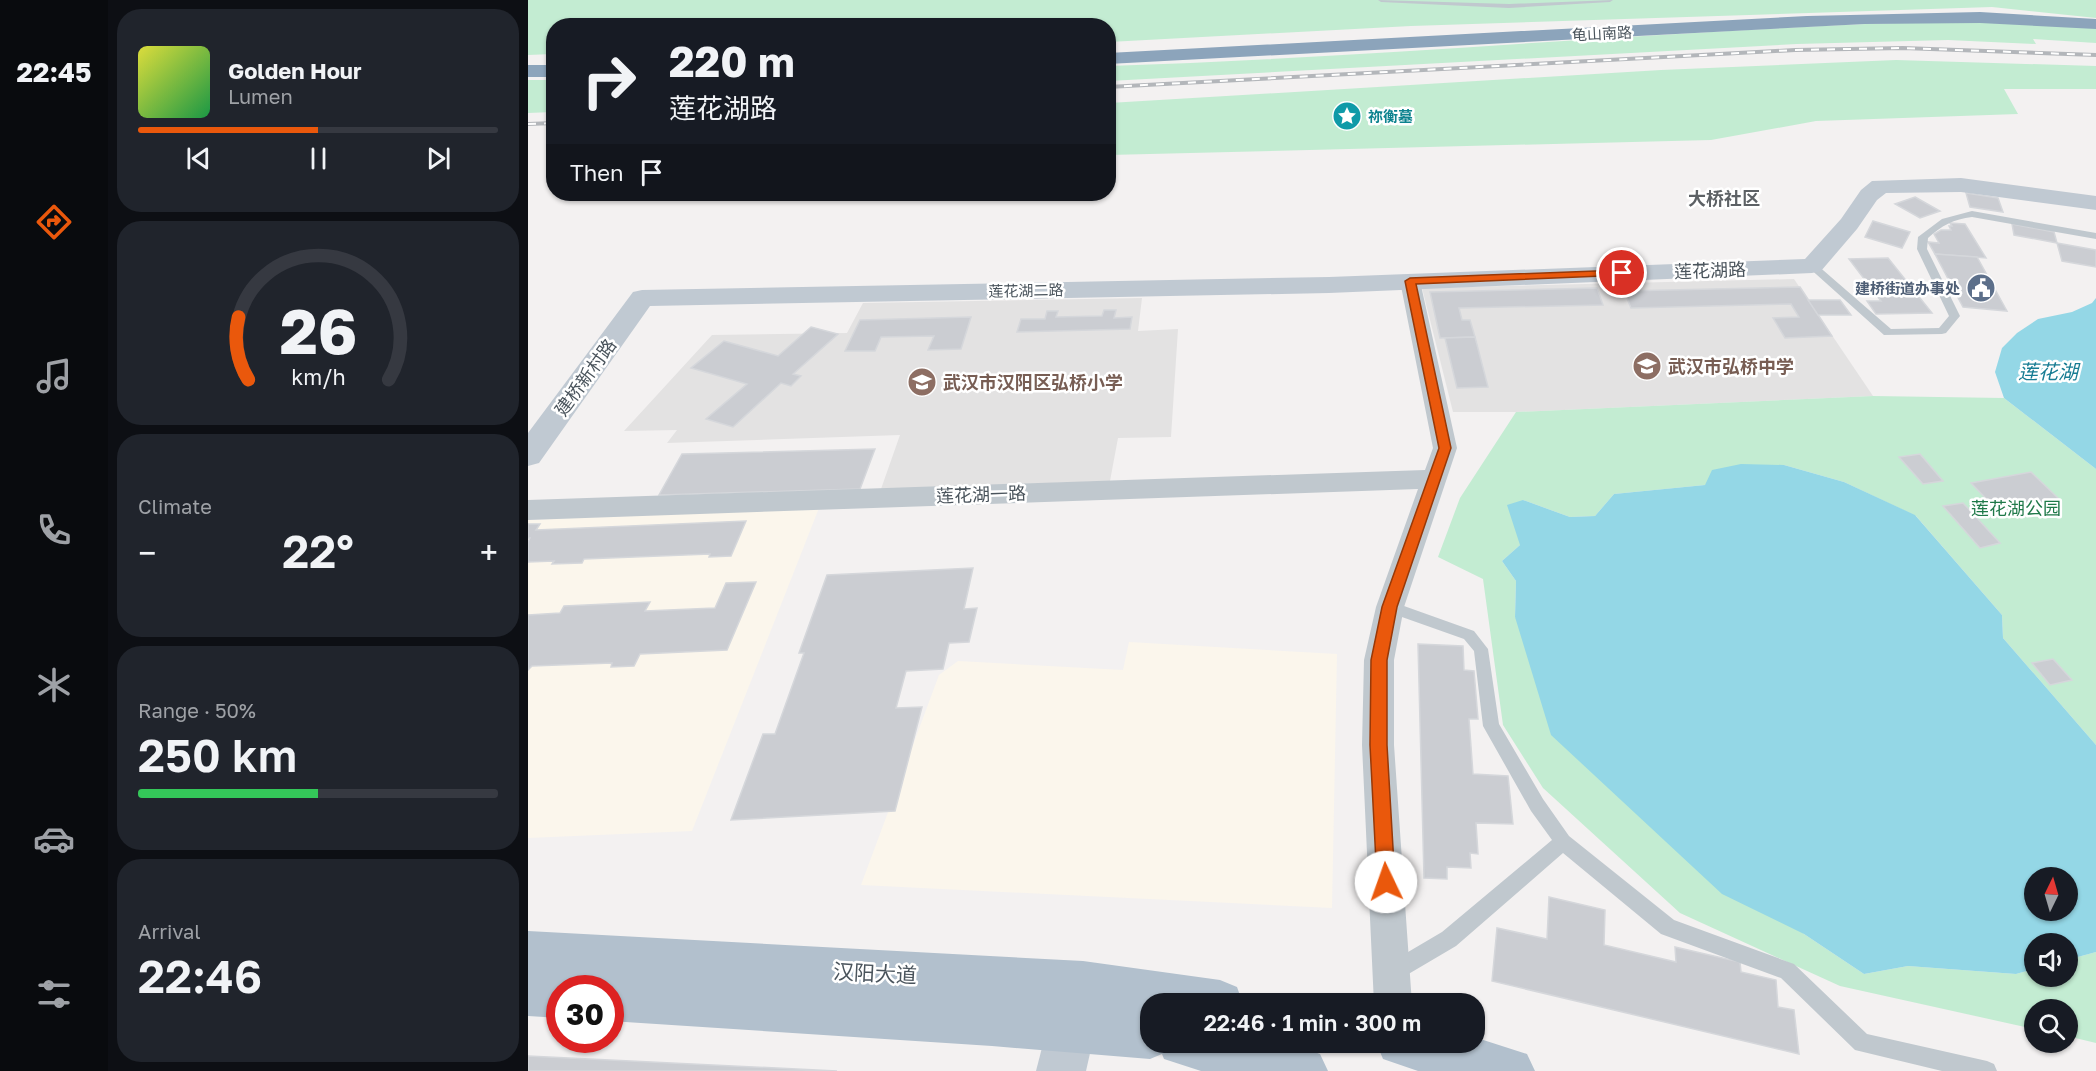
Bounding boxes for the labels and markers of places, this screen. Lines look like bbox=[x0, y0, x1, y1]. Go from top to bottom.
place icon: 祢衡墓 bbox=[1331, 100, 1363, 132]
place label: 祢衡墓 bbox=[1368, 107, 1413, 125]
pin bbox=[1596, 247, 1647, 298]
public building icon: 建桥街道办事处 bbox=[1965, 272, 1997, 304]
place label: 建桥街道办事处 bbox=[1855, 279, 1960, 297]
school or university icon: 武汉市弘桥中学 bbox=[1631, 350, 1663, 382]
place label: 武汉市弘桥中学 bbox=[1668, 355, 1794, 377]
school or university icon: 武汉市汉阳区弘桥小学 bbox=[906, 366, 938, 398]
place label: 武汉市汉阳区弘桥小学 bbox=[943, 371, 1123, 393]

